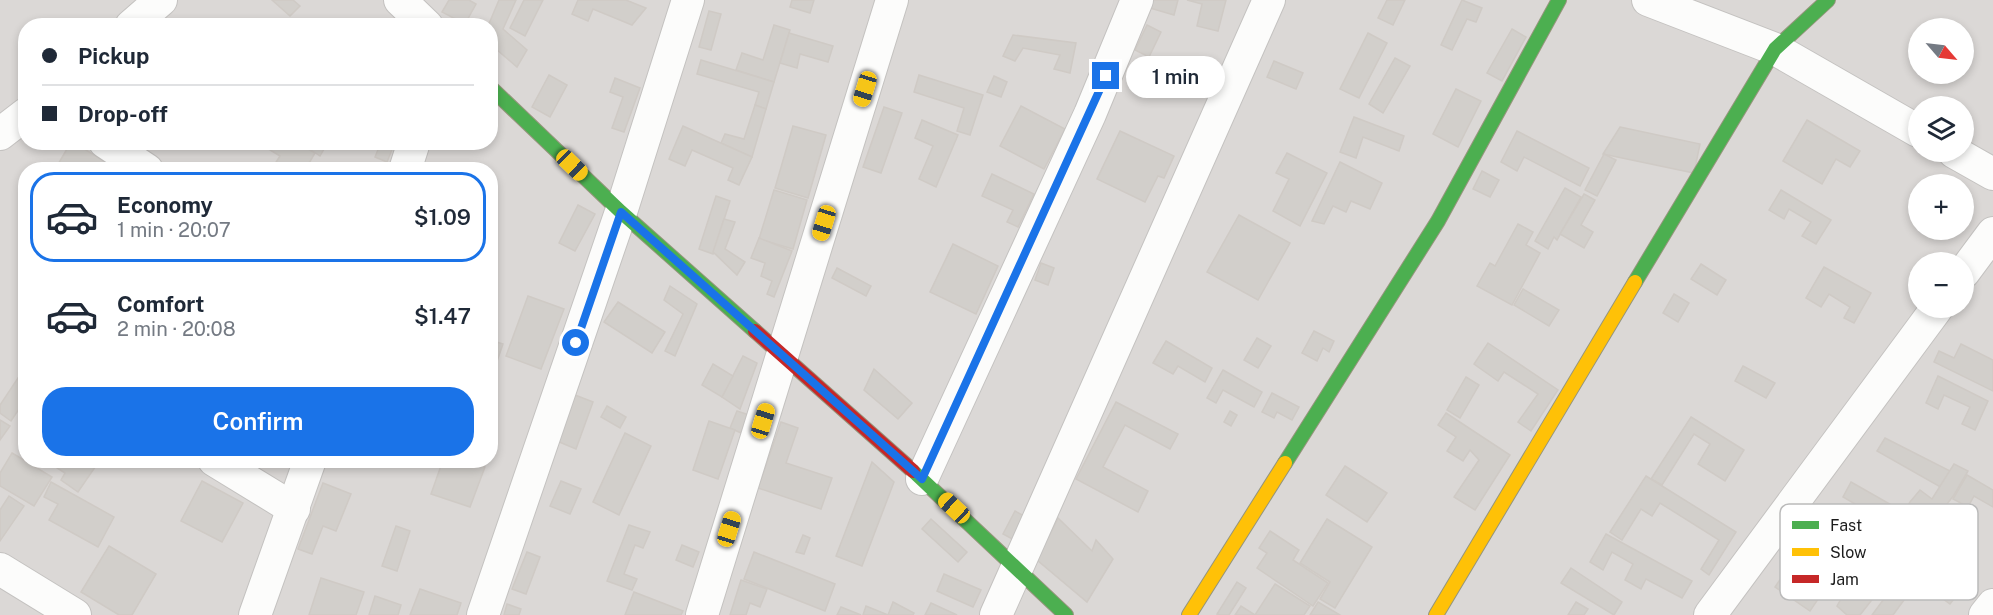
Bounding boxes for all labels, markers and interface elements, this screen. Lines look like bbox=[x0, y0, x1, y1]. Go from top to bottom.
north arrow bbox=[1908, 18, 1974, 84]
map controls bbox=[1908, 18, 1974, 318]
text: Pickup bbox=[78, 43, 149, 69]
callout: 1 min bbox=[1127, 55, 1226, 97]
route end bbox=[1092, 62, 1119, 89]
text: 1 min bbox=[1152, 65, 1199, 89]
car bbox=[851, 69, 879, 109]
button: layers bbox=[1908, 96, 1974, 162]
text: Drop-off bbox=[78, 101, 168, 127]
car bbox=[553, 146, 591, 184]
button: + bbox=[1908, 174, 1974, 240]
icon: car bbox=[45, 190, 99, 244]
text: Economy bbox=[117, 192, 213, 218]
car bbox=[810, 203, 838, 243]
text: $1.09 bbox=[414, 204, 471, 230]
text: 1 min · 20:07 bbox=[117, 218, 231, 242]
button: − bbox=[1908, 252, 1974, 318]
icon: car bbox=[45, 289, 99, 343]
text: Comfort bbox=[117, 291, 204, 317]
text: $1.47 bbox=[414, 303, 471, 329]
text: 2 min · 20:08 bbox=[117, 317, 236, 341]
route start bbox=[562, 329, 589, 356]
button: Confirm bbox=[42, 387, 474, 456]
car bbox=[749, 401, 777, 441]
car bbox=[935, 489, 973, 527]
legend bbox=[1780, 504, 1978, 600]
car bbox=[715, 509, 743, 549]
text: Fast bbox=[1830, 516, 1862, 535]
text: Slow bbox=[1830, 543, 1867, 562]
text: Jam bbox=[1830, 570, 1859, 589]

